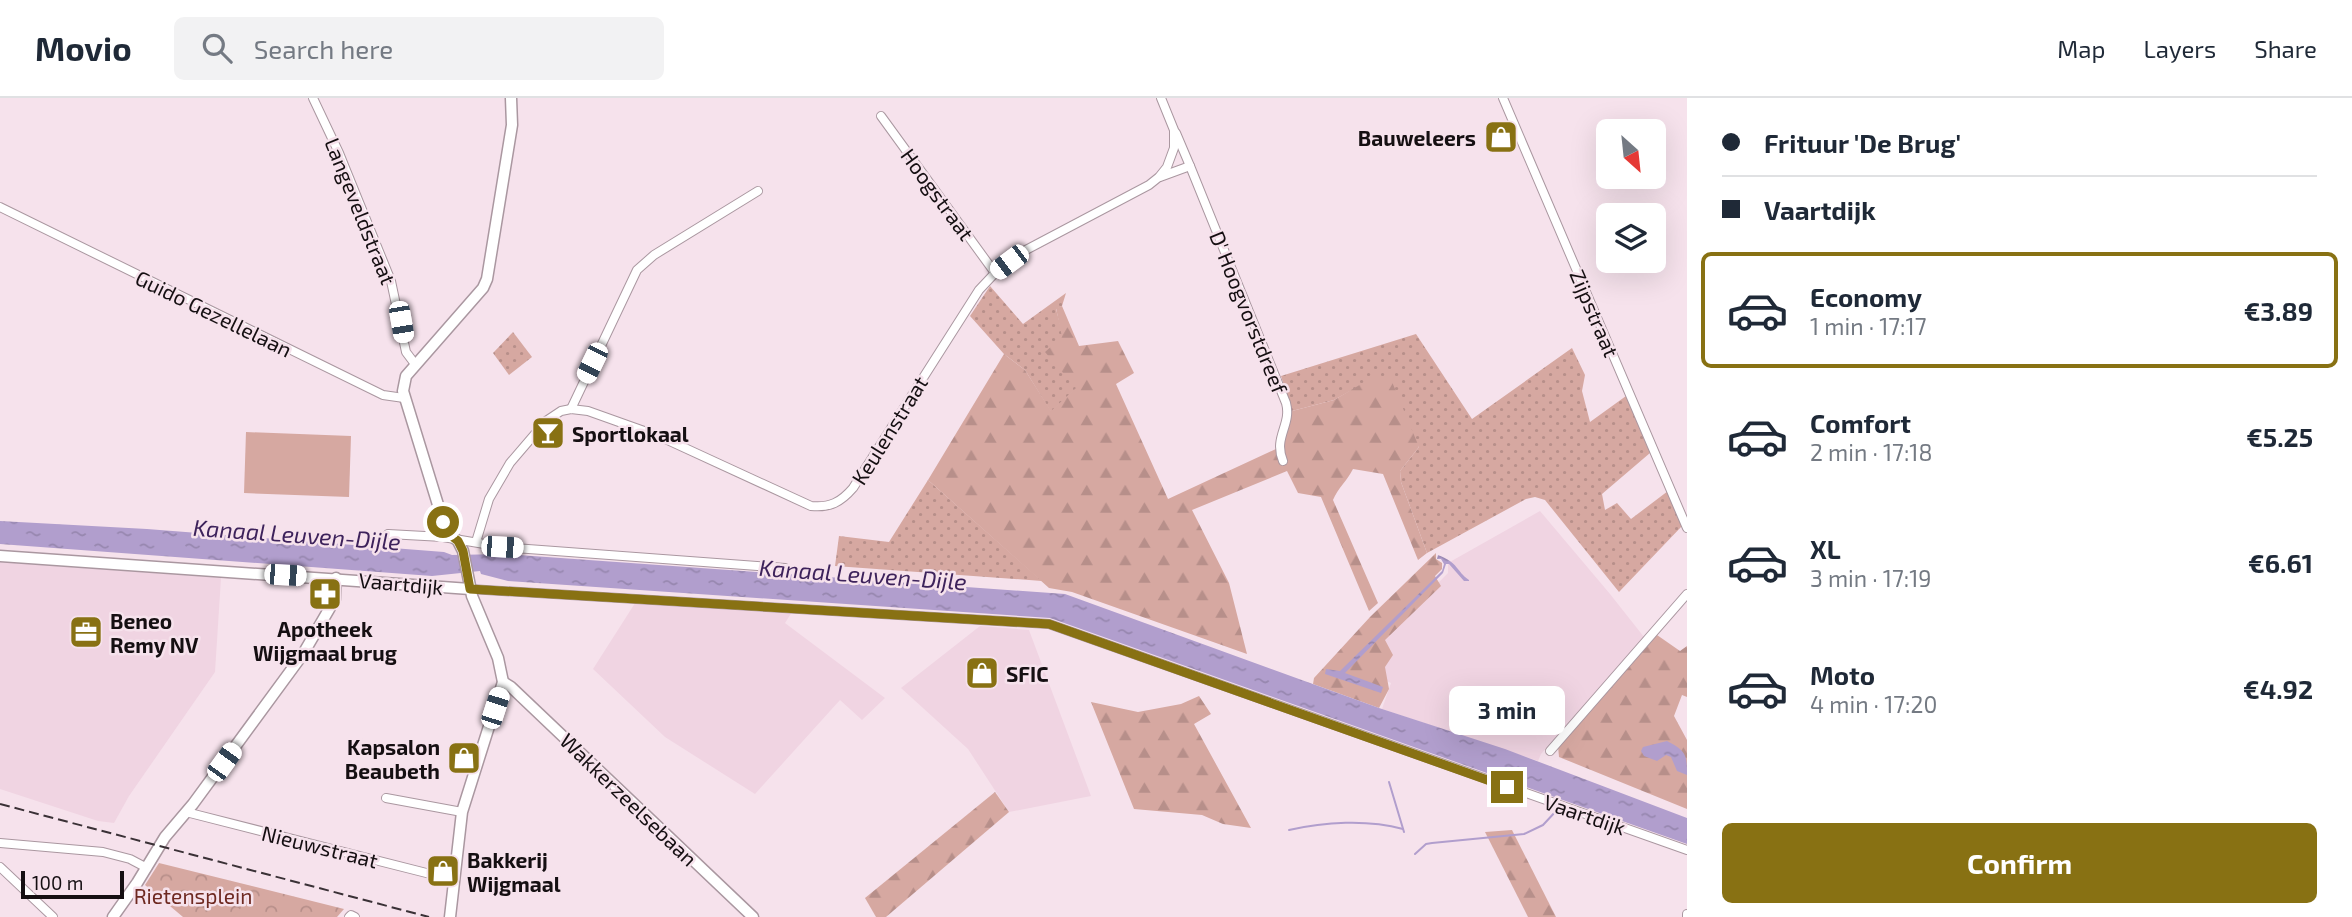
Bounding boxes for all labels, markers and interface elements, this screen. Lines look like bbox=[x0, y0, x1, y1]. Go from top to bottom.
search box bbox=[174, 17, 664, 80]
text: Movio bbox=[35, 28, 132, 68]
icon: search bbox=[198, 29, 236, 67]
text: Search here bbox=[254, 33, 393, 64]
text: Map bbox=[2057, 34, 2105, 63]
text: Layers bbox=[2143, 34, 2216, 63]
text: Share bbox=[2254, 34, 2317, 63]
shop icon: Bauweleers bbox=[1482, 118, 1520, 156]
north arrow bbox=[1596, 119, 1666, 189]
map controls bbox=[1596, 119, 1666, 273]
place label: Bauweleers bbox=[1358, 125, 1476, 150]
text: Frituur 'De Brug' bbox=[1764, 127, 1961, 158]
street label: Langeveldstraat bbox=[320, 134, 402, 288]
street label: Hoogstraat bbox=[896, 143, 980, 245]
text: Vaartdijk bbox=[1764, 194, 1876, 225]
button: layers bbox=[1596, 203, 1666, 273]
street label: D' Hoogvorstdreef bbox=[1205, 227, 1293, 398]
car bbox=[986, 241, 1033, 283]
street label: Guido Gezellelaan bbox=[132, 264, 296, 362]
street label: Zijpstraat bbox=[1564, 265, 1625, 361]
icon: car bbox=[1726, 279, 1789, 342]
text: Economy bbox=[1810, 281, 1922, 312]
text: €3.89 bbox=[2244, 295, 2313, 326]
car bbox=[388, 299, 415, 345]
text: 1 min · 17:17 bbox=[1810, 312, 1926, 340]
car bbox=[574, 340, 611, 386]
street label: Keulenstraat bbox=[846, 371, 932, 489]
icon: car bbox=[1726, 405, 1789, 468]
text: Comfort bbox=[1810, 407, 1911, 438]
bar icon: Sportlokaal bbox=[529, 414, 567, 452]
place label: Sportlokaal bbox=[572, 421, 689, 446]
text: €5.25 bbox=[2246, 421, 2313, 452]
text: 2 min · 17:18 bbox=[1810, 438, 1932, 466]
route start bbox=[427, 506, 459, 538]
water label: Kanaal Leuven-Dijle bbox=[192, 513, 402, 555]
icon: car bbox=[1726, 531, 1789, 594]
text: XL bbox=[1810, 533, 1841, 564]
car bbox=[481, 535, 524, 559]
text: €6.61 bbox=[2248, 547, 2313, 578]
water label: Kanaal Leuven-Dijle bbox=[758, 553, 968, 595]
car bbox=[264, 563, 307, 587]
text: 3 min · 17:19 bbox=[1810, 564, 1932, 592]
street label: Vaartdijk bbox=[358, 567, 445, 600]
pharmacy icon: Apotheek Wijgmaal brug bbox=[306, 575, 344, 613]
place label: Beneo Remy NV bbox=[110, 608, 199, 658]
office icon: Beneo Remy NV bbox=[67, 613, 105, 651]
place label: Apotheek Wijgmaal brug bbox=[253, 616, 397, 665]
shop icon: SFIC bbox=[963, 654, 1001, 692]
icon: car bbox=[1726, 657, 1789, 720]
text: Moto bbox=[1810, 659, 1875, 690]
place label: SFIC bbox=[1006, 661, 1048, 686]
text: €4.92 bbox=[2243, 673, 2313, 704]
car bbox=[479, 685, 512, 731]
callout: 3 min bbox=[1449, 686, 1565, 734]
text: 4 min · 17:20 bbox=[1810, 690, 1937, 718]
text: 3 min bbox=[1478, 696, 1536, 724]
street label: Wakkerzeelsebaan bbox=[555, 727, 703, 871]
place label: Kapsalon Beaubeth bbox=[345, 734, 440, 783]
car bbox=[204, 739, 245, 785]
shop icon: Kapsalon Beaubeth bbox=[445, 739, 483, 777]
route end bbox=[1491, 771, 1523, 803]
street label: Vaartdijk bbox=[1540, 788, 1629, 841]
street label: Nieuwstraat bbox=[259, 820, 381, 872]
button: Confirm bbox=[1722, 823, 2317, 903]
place label: Bakkerij Wijgmaal bbox=[467, 847, 561, 896]
shop icon: Bakkerij Wijgmaal bbox=[424, 852, 462, 890]
scale bar bbox=[21, 868, 124, 900]
text: 100 m bbox=[32, 871, 83, 894]
park label: Rietensplein bbox=[134, 883, 252, 908]

